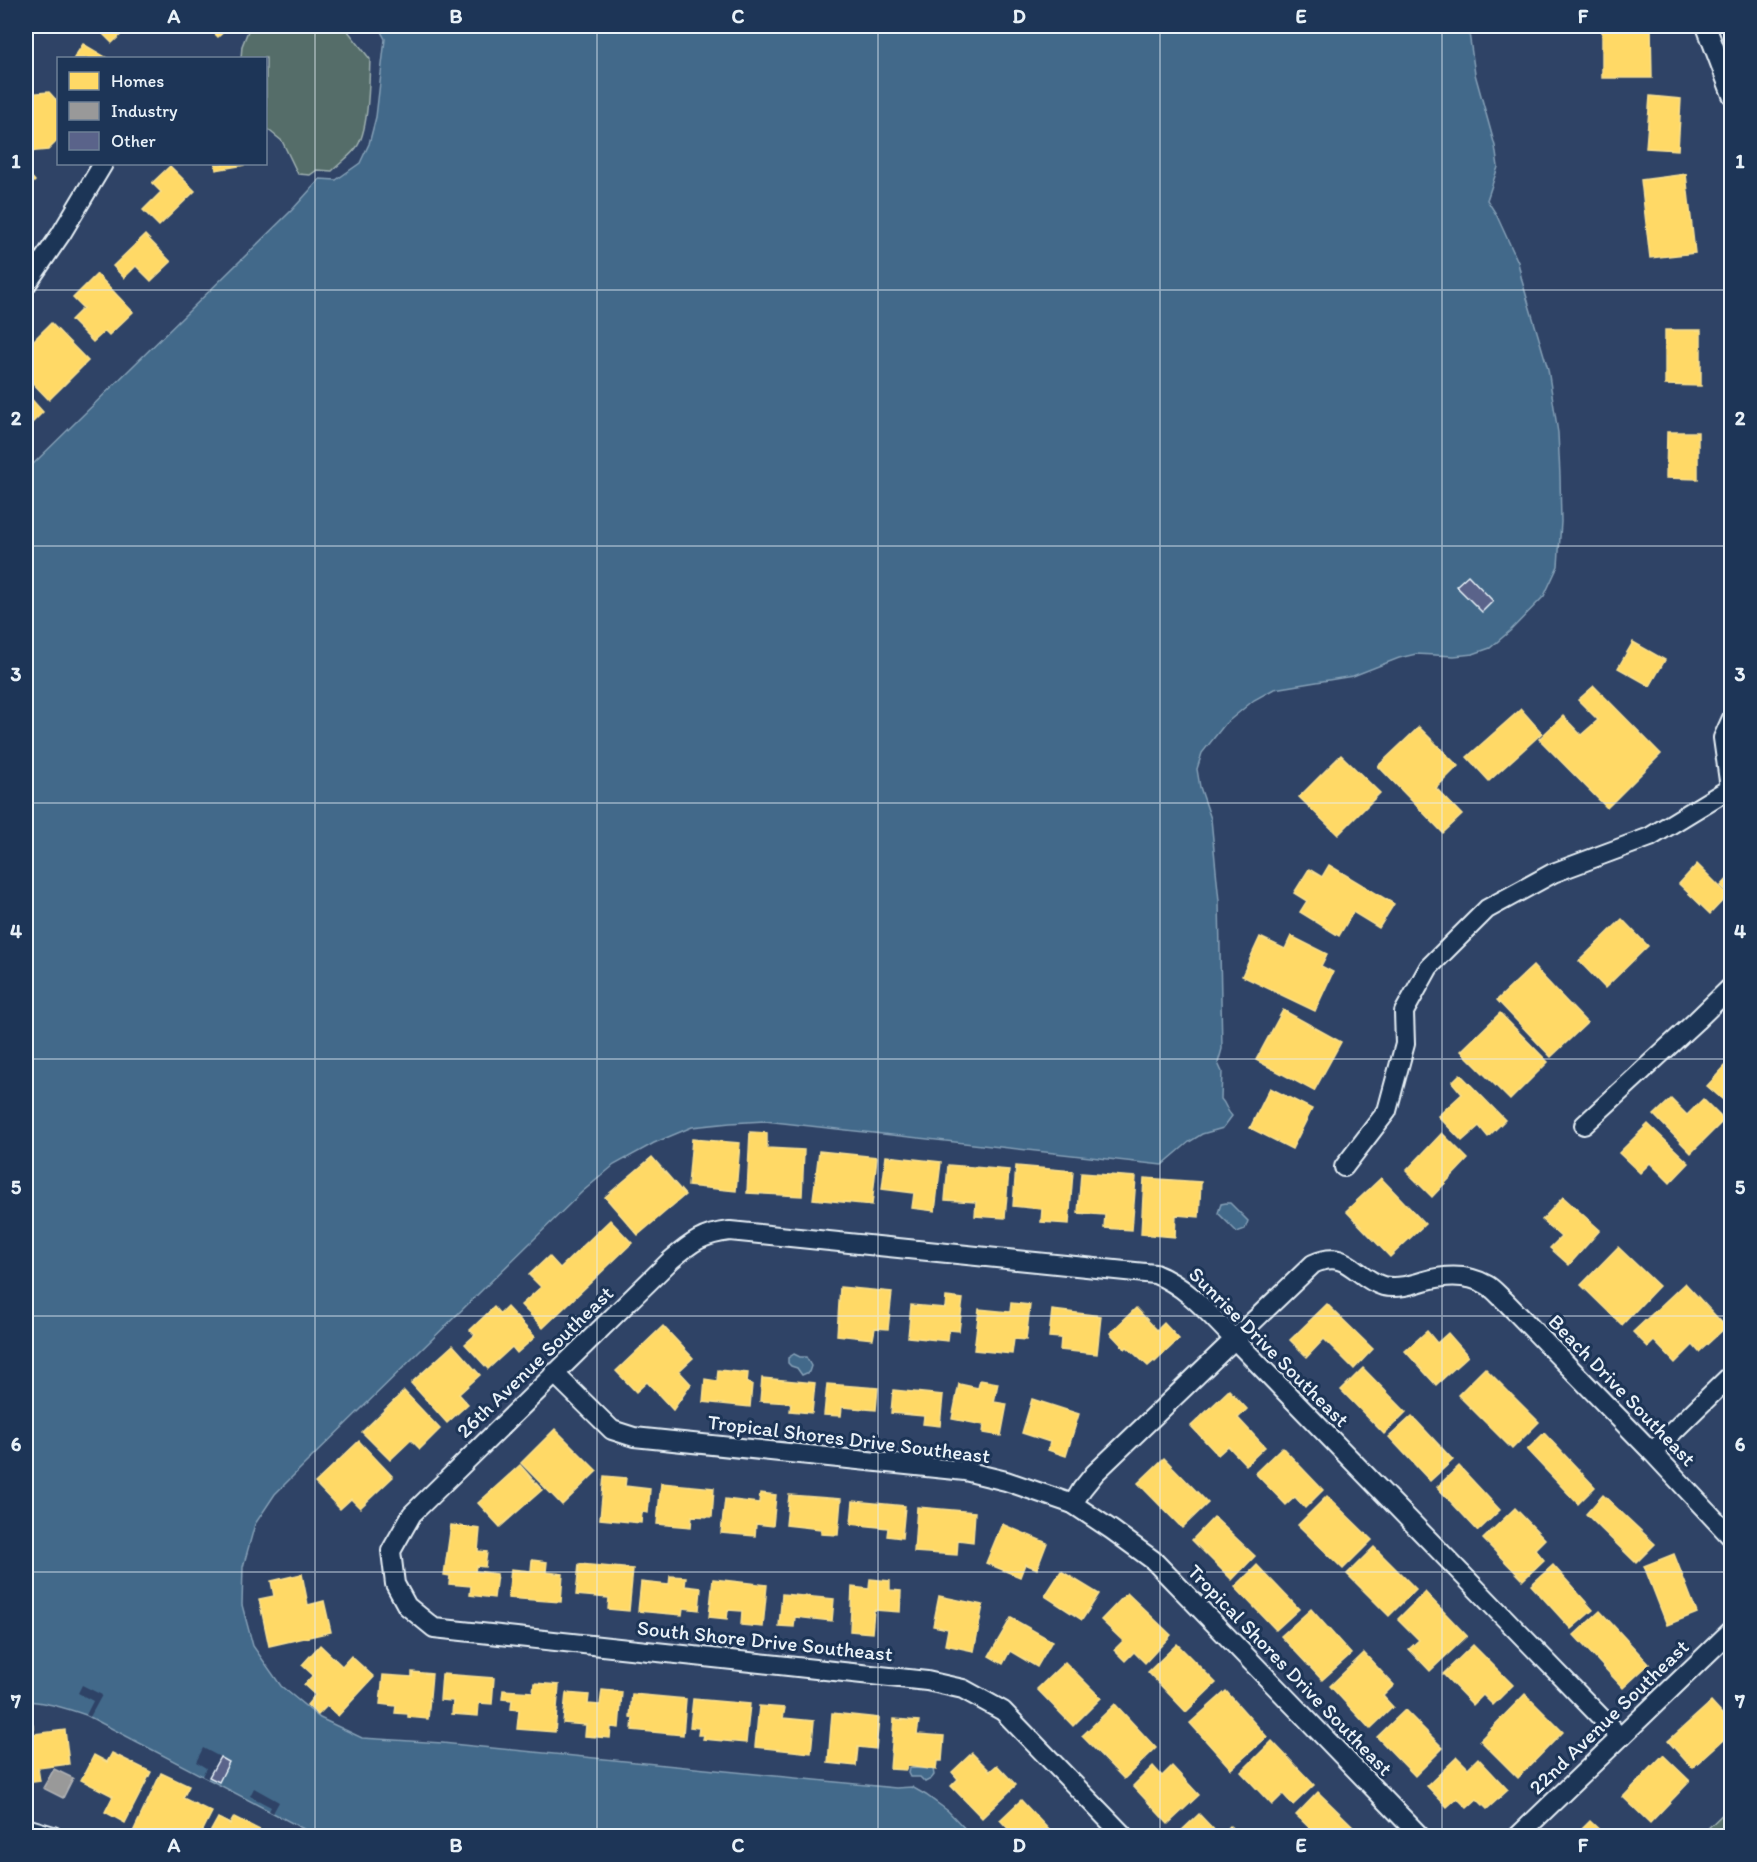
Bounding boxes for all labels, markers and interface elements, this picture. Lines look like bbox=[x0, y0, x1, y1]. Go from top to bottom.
text: A bbox=[167, 4, 181, 28]
text: B bbox=[450, 4, 463, 28]
text: C bbox=[732, 4, 745, 28]
text: D bbox=[1012, 4, 1026, 28]
text: E bbox=[1295, 4, 1307, 28]
text: F bbox=[1578, 4, 1589, 28]
legend bbox=[57, 57, 267, 165]
text: Homes bbox=[111, 70, 164, 92]
text: Industry bbox=[111, 100, 178, 122]
text: Other bbox=[111, 130, 157, 152]
text: 1 bbox=[11, 149, 21, 173]
text: 1 bbox=[1735, 149, 1745, 173]
text: 2 bbox=[11, 406, 22, 430]
text: 2 bbox=[1735, 406, 1746, 430]
text: 3 bbox=[11, 662, 22, 686]
text: 3 bbox=[1735, 662, 1746, 686]
text: 4 bbox=[10, 919, 22, 943]
text: 4 bbox=[1734, 919, 1746, 943]
text: 5 bbox=[11, 1175, 22, 1199]
text: 5 bbox=[1735, 1175, 1746, 1199]
street label: Sunrise Drive Southeast bbox=[1184, 1261, 1355, 1432]
street label: 26th Avenue Southeast bbox=[451, 1280, 618, 1443]
street label: Beach Drive Southeast bbox=[1543, 1309, 1701, 1471]
street label: Tropical Shores Drive Southeast bbox=[706, 1409, 992, 1468]
text: 6 bbox=[11, 1432, 22, 1456]
text: 6 bbox=[1735, 1432, 1746, 1456]
street label: Tropical Shores Drive Southeast bbox=[1183, 1559, 1398, 1781]
street label: South Shore Drive Southeast bbox=[636, 1615, 894, 1666]
street label: 22nd Avenue Southeast bbox=[1524, 1634, 1694, 1799]
text: 7 bbox=[10, 1689, 21, 1713]
text: 7 bbox=[1734, 1689, 1745, 1713]
text: A bbox=[167, 1833, 181, 1857]
text: B bbox=[450, 1833, 463, 1857]
text: C bbox=[732, 1833, 745, 1857]
text: D bbox=[1012, 1833, 1026, 1857]
text: E bbox=[1295, 1833, 1307, 1857]
text: F bbox=[1578, 1833, 1589, 1857]

